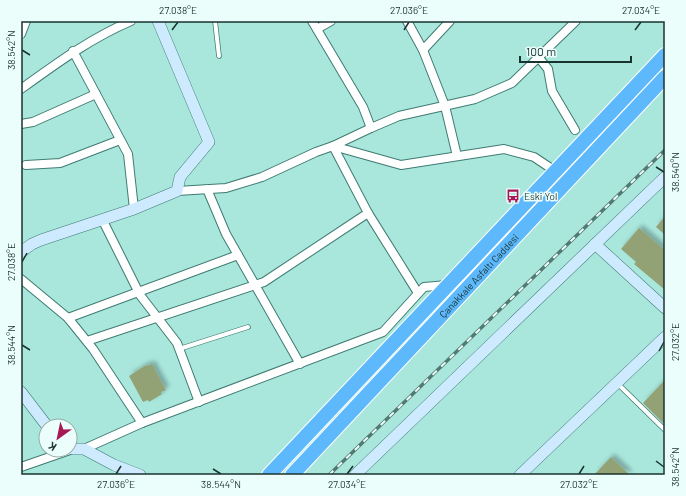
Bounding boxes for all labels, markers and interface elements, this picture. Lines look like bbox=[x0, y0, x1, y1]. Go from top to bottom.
text: 27.038°E bbox=[159, 4, 197, 16]
text: 27.036°E bbox=[390, 4, 428, 16]
text: 27.034°E bbox=[622, 4, 660, 16]
text: 38.542°N bbox=[5, 30, 17, 70]
scale bar bbox=[520, 38, 631, 64]
text: 100 m bbox=[526, 44, 556, 58]
text: 38.540°N bbox=[669, 152, 681, 192]
bus stop icon: Eski Yol bbox=[505, 188, 521, 204]
place label: Eski Yol bbox=[524, 190, 557, 202]
street label: Çanakkale Asfaltı Caddesi bbox=[437, 231, 521, 320]
text: 27.038°E bbox=[5, 243, 17, 281]
text: 27.032°E bbox=[669, 323, 681, 361]
text: 38.544°N bbox=[5, 325, 17, 365]
north arrow bbox=[38, 418, 78, 458]
text: K bbox=[46, 439, 59, 454]
text: 38.542°N bbox=[669, 447, 681, 487]
text: 27.036°E bbox=[97, 478, 135, 490]
text: 38.544°N bbox=[201, 478, 241, 490]
text: 27.034°E bbox=[328, 478, 366, 490]
text: 27.032°E bbox=[560, 478, 598, 490]

